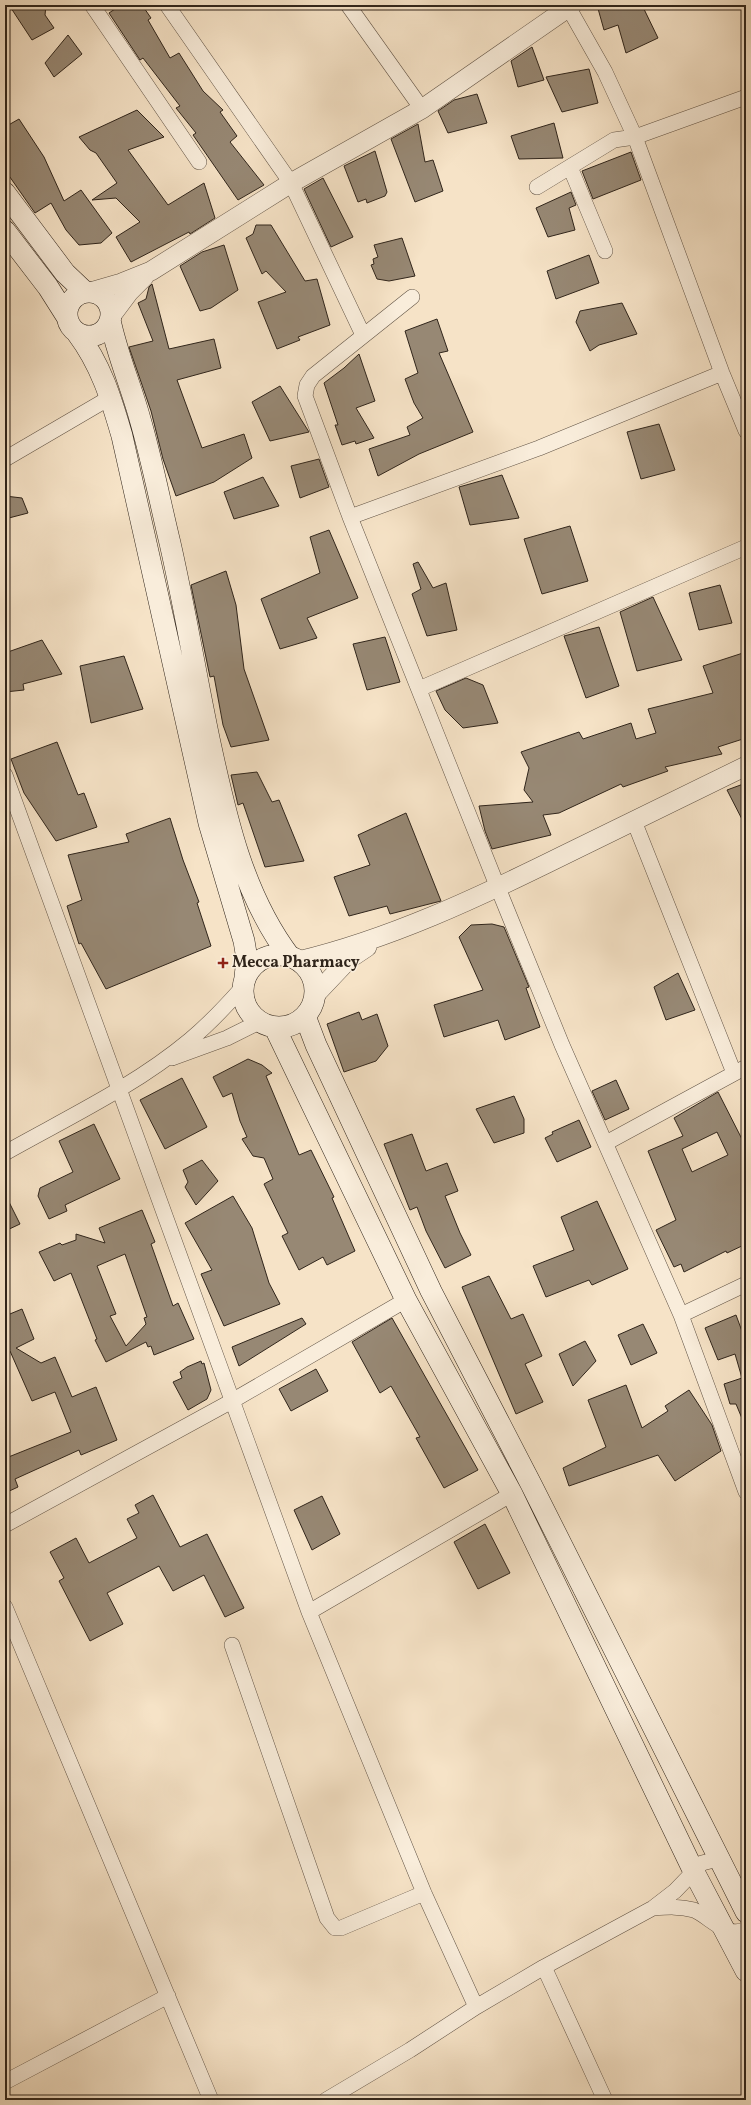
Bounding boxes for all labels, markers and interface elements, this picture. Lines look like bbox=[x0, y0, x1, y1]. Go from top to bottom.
place label: Mecca Pharmacy bbox=[232, 952, 360, 974]
marker: Mecca Pharmacy bbox=[217, 957, 229, 969]

